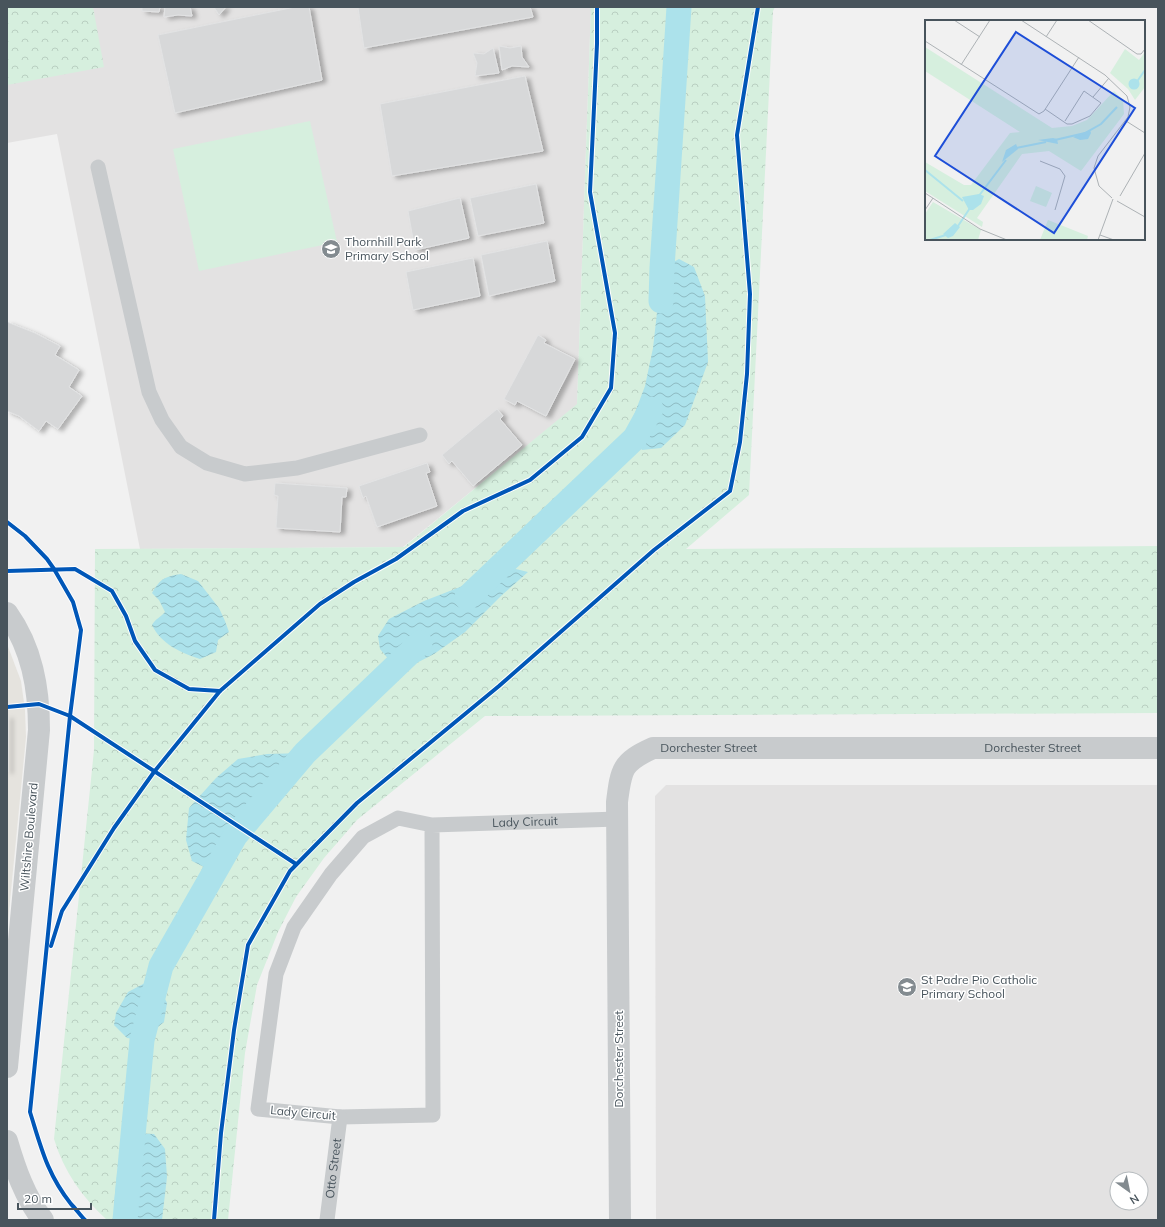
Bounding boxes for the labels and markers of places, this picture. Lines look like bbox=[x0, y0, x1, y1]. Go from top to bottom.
place label: Thornhill Park Primary School bbox=[345, 234, 429, 263]
school or university icon: Thornhill Park Primary School bbox=[320, 238, 342, 260]
place label: St Padre Pio Catholic Primary School bbox=[921, 972, 1037, 1001]
school or university icon: St Padre Pio Catholic Primary School bbox=[896, 976, 918, 998]

